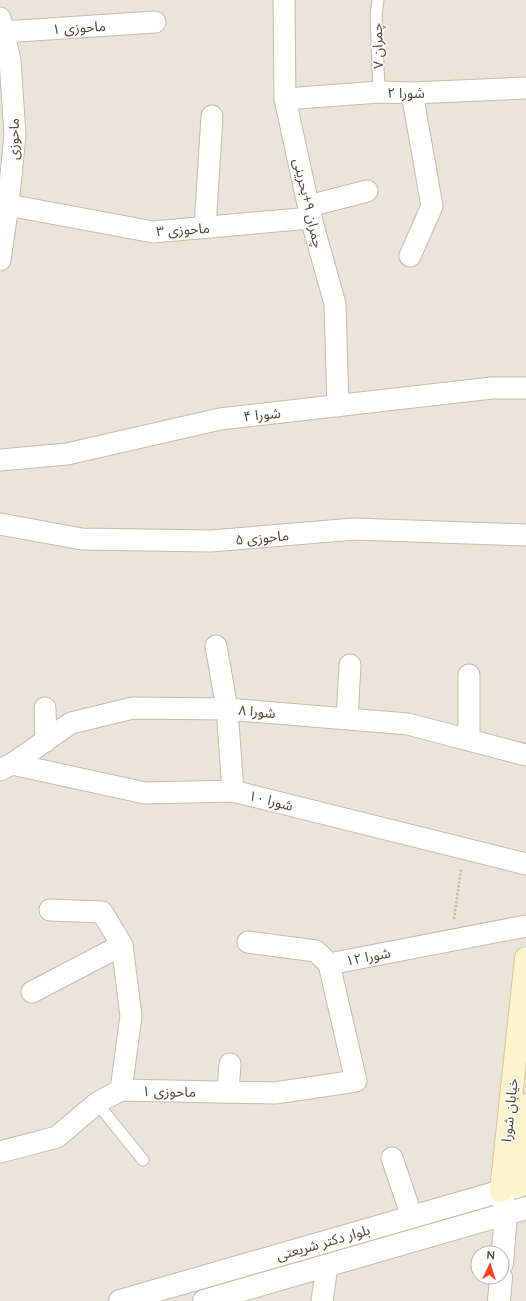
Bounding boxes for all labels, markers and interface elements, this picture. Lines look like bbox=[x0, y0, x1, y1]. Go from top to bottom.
street label: ماحوزی ۱ bbox=[52, 17, 106, 38]
street label: چمران ۷ bbox=[368, 23, 388, 69]
street label: شورا ۲ bbox=[387, 84, 425, 102]
street label: ماحوزی bbox=[4, 118, 23, 160]
street label: چمران ۹+بحرینی bbox=[288, 157, 328, 250]
street label: ماحوزی ۳ bbox=[156, 219, 210, 240]
street label: شورا ۴ bbox=[243, 404, 282, 425]
street label: ماحوزی ۵ bbox=[235, 526, 290, 549]
street label: شورا ۸ bbox=[238, 701, 276, 722]
street label: شورا ۱۰ bbox=[247, 786, 295, 815]
street label: شورا ۱۲ bbox=[344, 943, 392, 970]
street label: خیابان شورا bbox=[497, 1077, 522, 1143]
street label: ماحوزی ۱ bbox=[142, 1082, 196, 1101]
street label: بلوار دکتر شریعتی bbox=[274, 1220, 372, 1264]
north arrow bbox=[470, 1245, 510, 1285]
text: N bbox=[486, 1248, 495, 1261]

